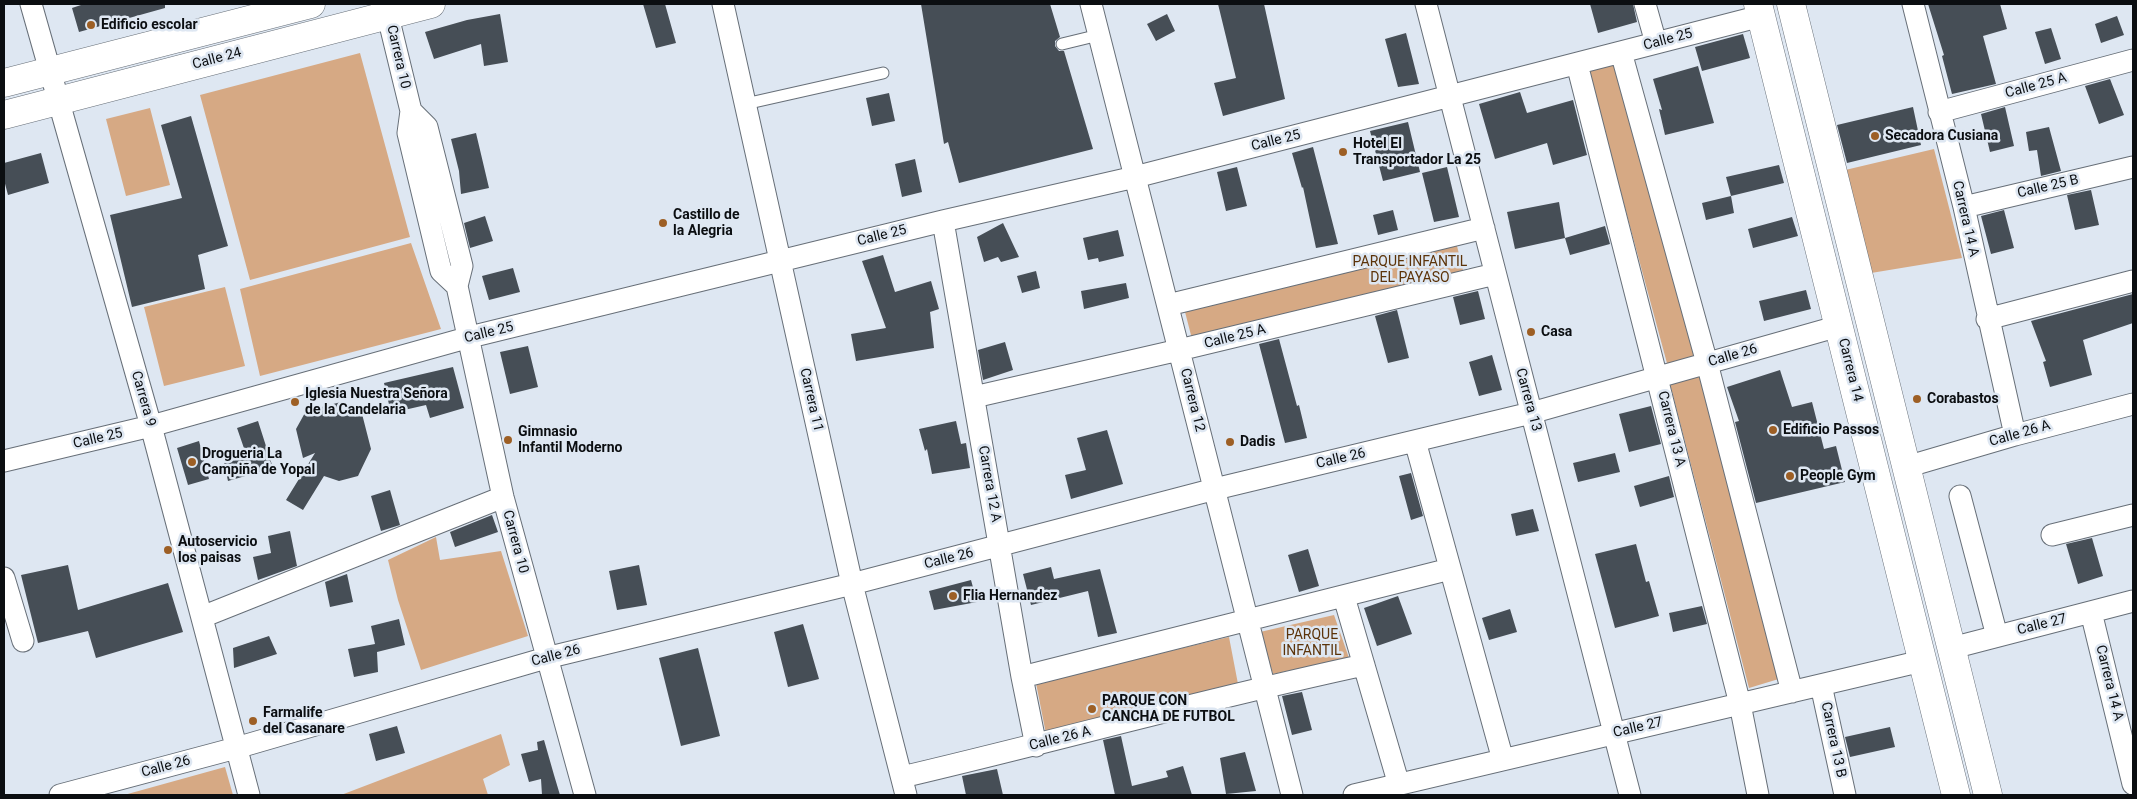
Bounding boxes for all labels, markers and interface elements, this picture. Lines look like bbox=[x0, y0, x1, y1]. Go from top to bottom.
place label: Edificio escolar bbox=[101, 17, 198, 33]
marker: Edificio escolar bbox=[85, 19, 97, 31]
street label: Carrera 10 bbox=[383, 24, 413, 90]
street label: Calle 25 bbox=[1642, 25, 1694, 55]
street label: Calle 24 bbox=[191, 44, 243, 74]
street label: Calle 25 A bbox=[2004, 70, 2068, 102]
street label: Calle 25 bbox=[1250, 127, 1302, 155]
place label: Secadora Cusiana bbox=[1885, 128, 1998, 144]
marker: Secadora Cusiana bbox=[1869, 130, 1881, 142]
place label: Hotel El Transportador La 25 bbox=[1353, 136, 1481, 168]
marker: Hotel El Transportador La 25 bbox=[1337, 146, 1349, 158]
street label: Calle 25 B bbox=[2016, 172, 2080, 202]
street label: Carrera 14 A bbox=[1948, 179, 1982, 259]
place label: Castillo de la Alegria bbox=[673, 207, 740, 240]
marker: Castillo de la Alegria bbox=[657, 217, 669, 229]
street label: Calle 25 bbox=[856, 222, 908, 250]
park label: PARQUE INFANTIL DEL PAYASO bbox=[1353, 254, 1467, 286]
street label: Calle 25 bbox=[463, 319, 515, 347]
street label: Calle 25 A bbox=[1203, 321, 1267, 353]
place label: Casa bbox=[1541, 324, 1572, 340]
marker: Casa bbox=[1525, 326, 1537, 338]
street label: Carrera 14 bbox=[1834, 337, 1866, 403]
street label: Calle 26 bbox=[1707, 341, 1759, 371]
street label: Carrera 11 bbox=[796, 367, 826, 433]
street label: Carrera 12 bbox=[1176, 367, 1208, 433]
street label: Carrera 13 bbox=[1511, 367, 1545, 433]
street label: Carrera 9 bbox=[127, 369, 159, 429]
place label: Iglesia Nuestra Señora de la Candelaria bbox=[305, 386, 448, 418]
street label: Carrera 13 A bbox=[1653, 389, 1689, 469]
place label: Corabastos bbox=[1927, 391, 1999, 407]
marker: Corabastos bbox=[1911, 393, 1923, 405]
marker: Iglesia Nuestra Señora de la Candelaria bbox=[289, 396, 301, 408]
street label: Calle 26 A bbox=[1988, 417, 2052, 451]
place label: Edificio Passos bbox=[1783, 422, 1879, 438]
place label: Gimnasio Infantil Moderno bbox=[518, 424, 622, 457]
marker: Edificio Passos bbox=[1767, 424, 1779, 436]
street label: Calle 25 bbox=[72, 425, 124, 453]
marker: Gimnasio Infantil Moderno bbox=[502, 434, 514, 446]
place label: Dadis bbox=[1240, 434, 1275, 450]
marker: Dadis bbox=[1224, 436, 1236, 448]
street label: Carrera 12 A bbox=[974, 444, 1004, 524]
street label: Calle 26 bbox=[1315, 445, 1367, 473]
place label: Drogueria La Campiña de Yopal bbox=[202, 446, 315, 478]
marker: Drogueria La Campiña de Yopal bbox=[186, 456, 198, 468]
place label: People Gym bbox=[1800, 468, 1876, 484]
marker: People Gym bbox=[1784, 470, 1796, 482]
street label: Carrera 10 bbox=[498, 509, 532, 575]
place label: Autoservicio los paisas bbox=[178, 534, 257, 566]
marker: Autoservicio los paisas bbox=[162, 544, 174, 556]
street label: Calle 26 bbox=[923, 545, 975, 573]
place label: Flia Hernandez bbox=[963, 588, 1057, 604]
marker: Flia Hernandez bbox=[947, 590, 959, 602]
street label: Calle 27 bbox=[2016, 611, 2068, 639]
park label: PARQUE INFANTIL bbox=[1283, 627, 1341, 660]
street label: Calle 26 bbox=[530, 641, 582, 671]
street label: Carrera 14 A bbox=[2091, 643, 2127, 723]
place label: PARQUE CON CANCHA DE FUTBOL bbox=[1102, 693, 1235, 726]
street label: Carrera 13 B bbox=[1817, 701, 1849, 779]
marker: PARQUE CON CANCHA DE FUTBOL bbox=[1086, 703, 1098, 715]
place label: Farmalife del Casanare bbox=[263, 705, 345, 738]
street label: Calle 27 bbox=[1612, 714, 1664, 742]
marker: Farmalife del Casanare bbox=[247, 715, 259, 727]
street label: Calle 26 A bbox=[1028, 723, 1092, 755]
street label: Calle 26 bbox=[140, 752, 192, 782]

